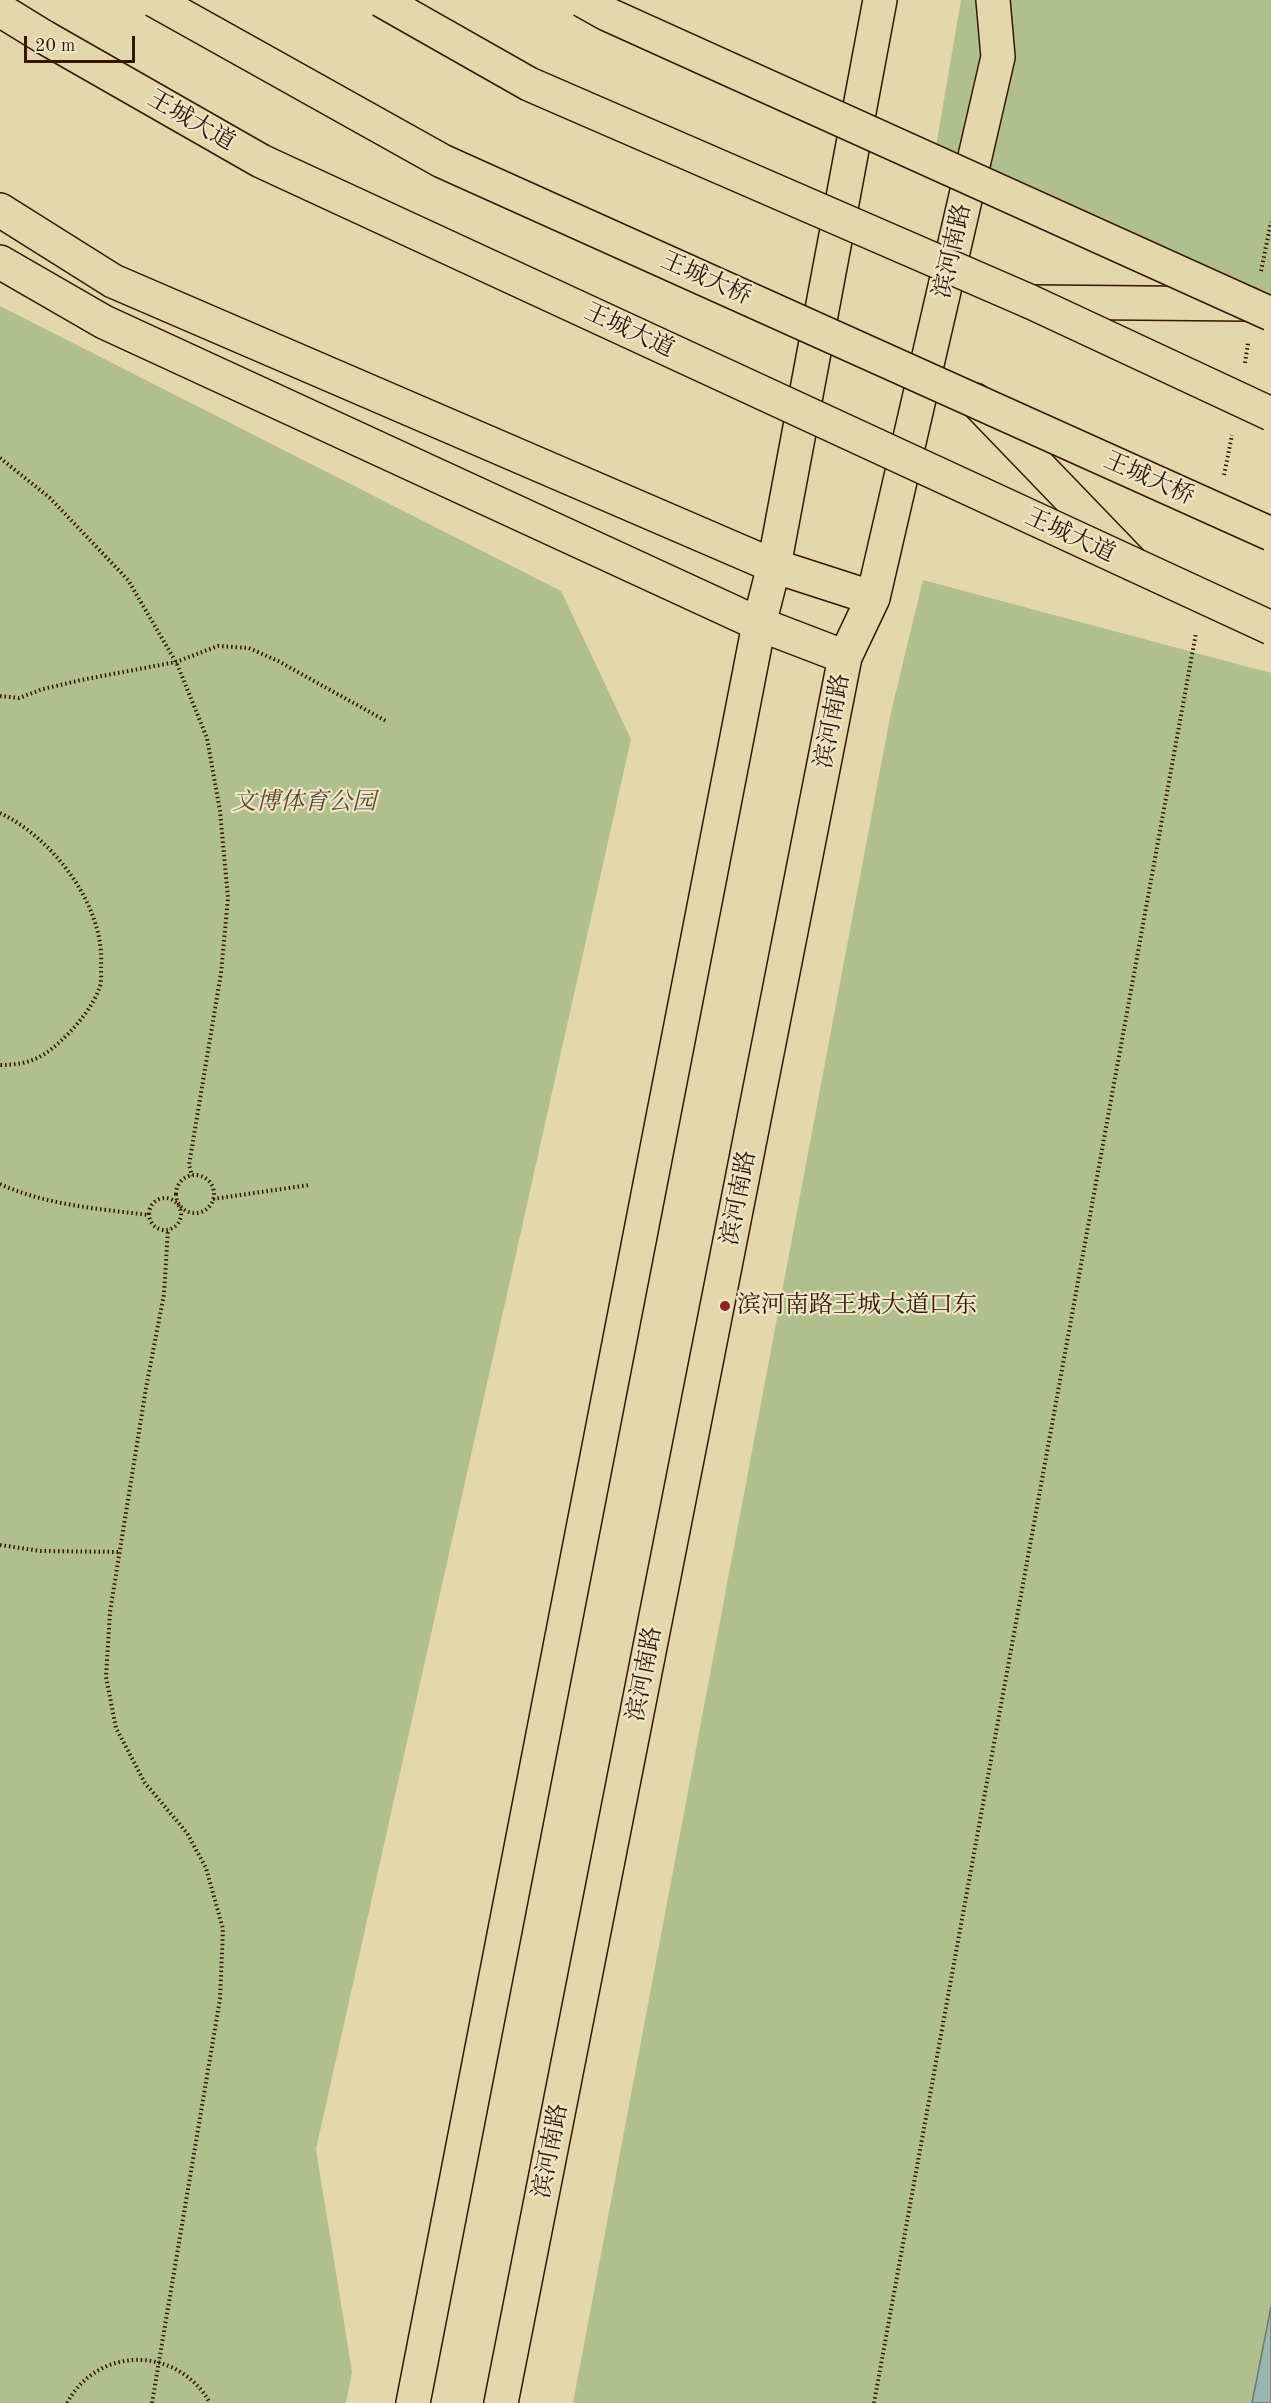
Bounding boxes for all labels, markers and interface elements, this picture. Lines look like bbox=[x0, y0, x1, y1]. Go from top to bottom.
scale bar bbox=[27, 24, 138, 62]
text: 20 m bbox=[35, 37, 75, 55]
street label: 王城大道 bbox=[142, 85, 240, 157]
street label: 滨河南路 bbox=[928, 201, 978, 301]
street label: 王城大桥 bbox=[656, 246, 756, 312]
street label: 王城大道 bbox=[579, 298, 679, 364]
street label: 王城大桥 bbox=[1099, 446, 1199, 512]
street label: 王城大道 bbox=[1020, 503, 1120, 569]
street label: 滨河南路 bbox=[810, 671, 856, 771]
park label: 文博体育公园 bbox=[232, 789, 376, 817]
street label: 滨河南路 bbox=[716, 1148, 762, 1248]
place label: 滨河南路王城大道口东 bbox=[737, 1292, 977, 1320]
marker: 滨河南路王城大道口东 bbox=[718, 1299, 732, 1313]
street label: 滨河南路 bbox=[622, 1624, 668, 1724]
street label: 滨河南路 bbox=[528, 2101, 574, 2201]

